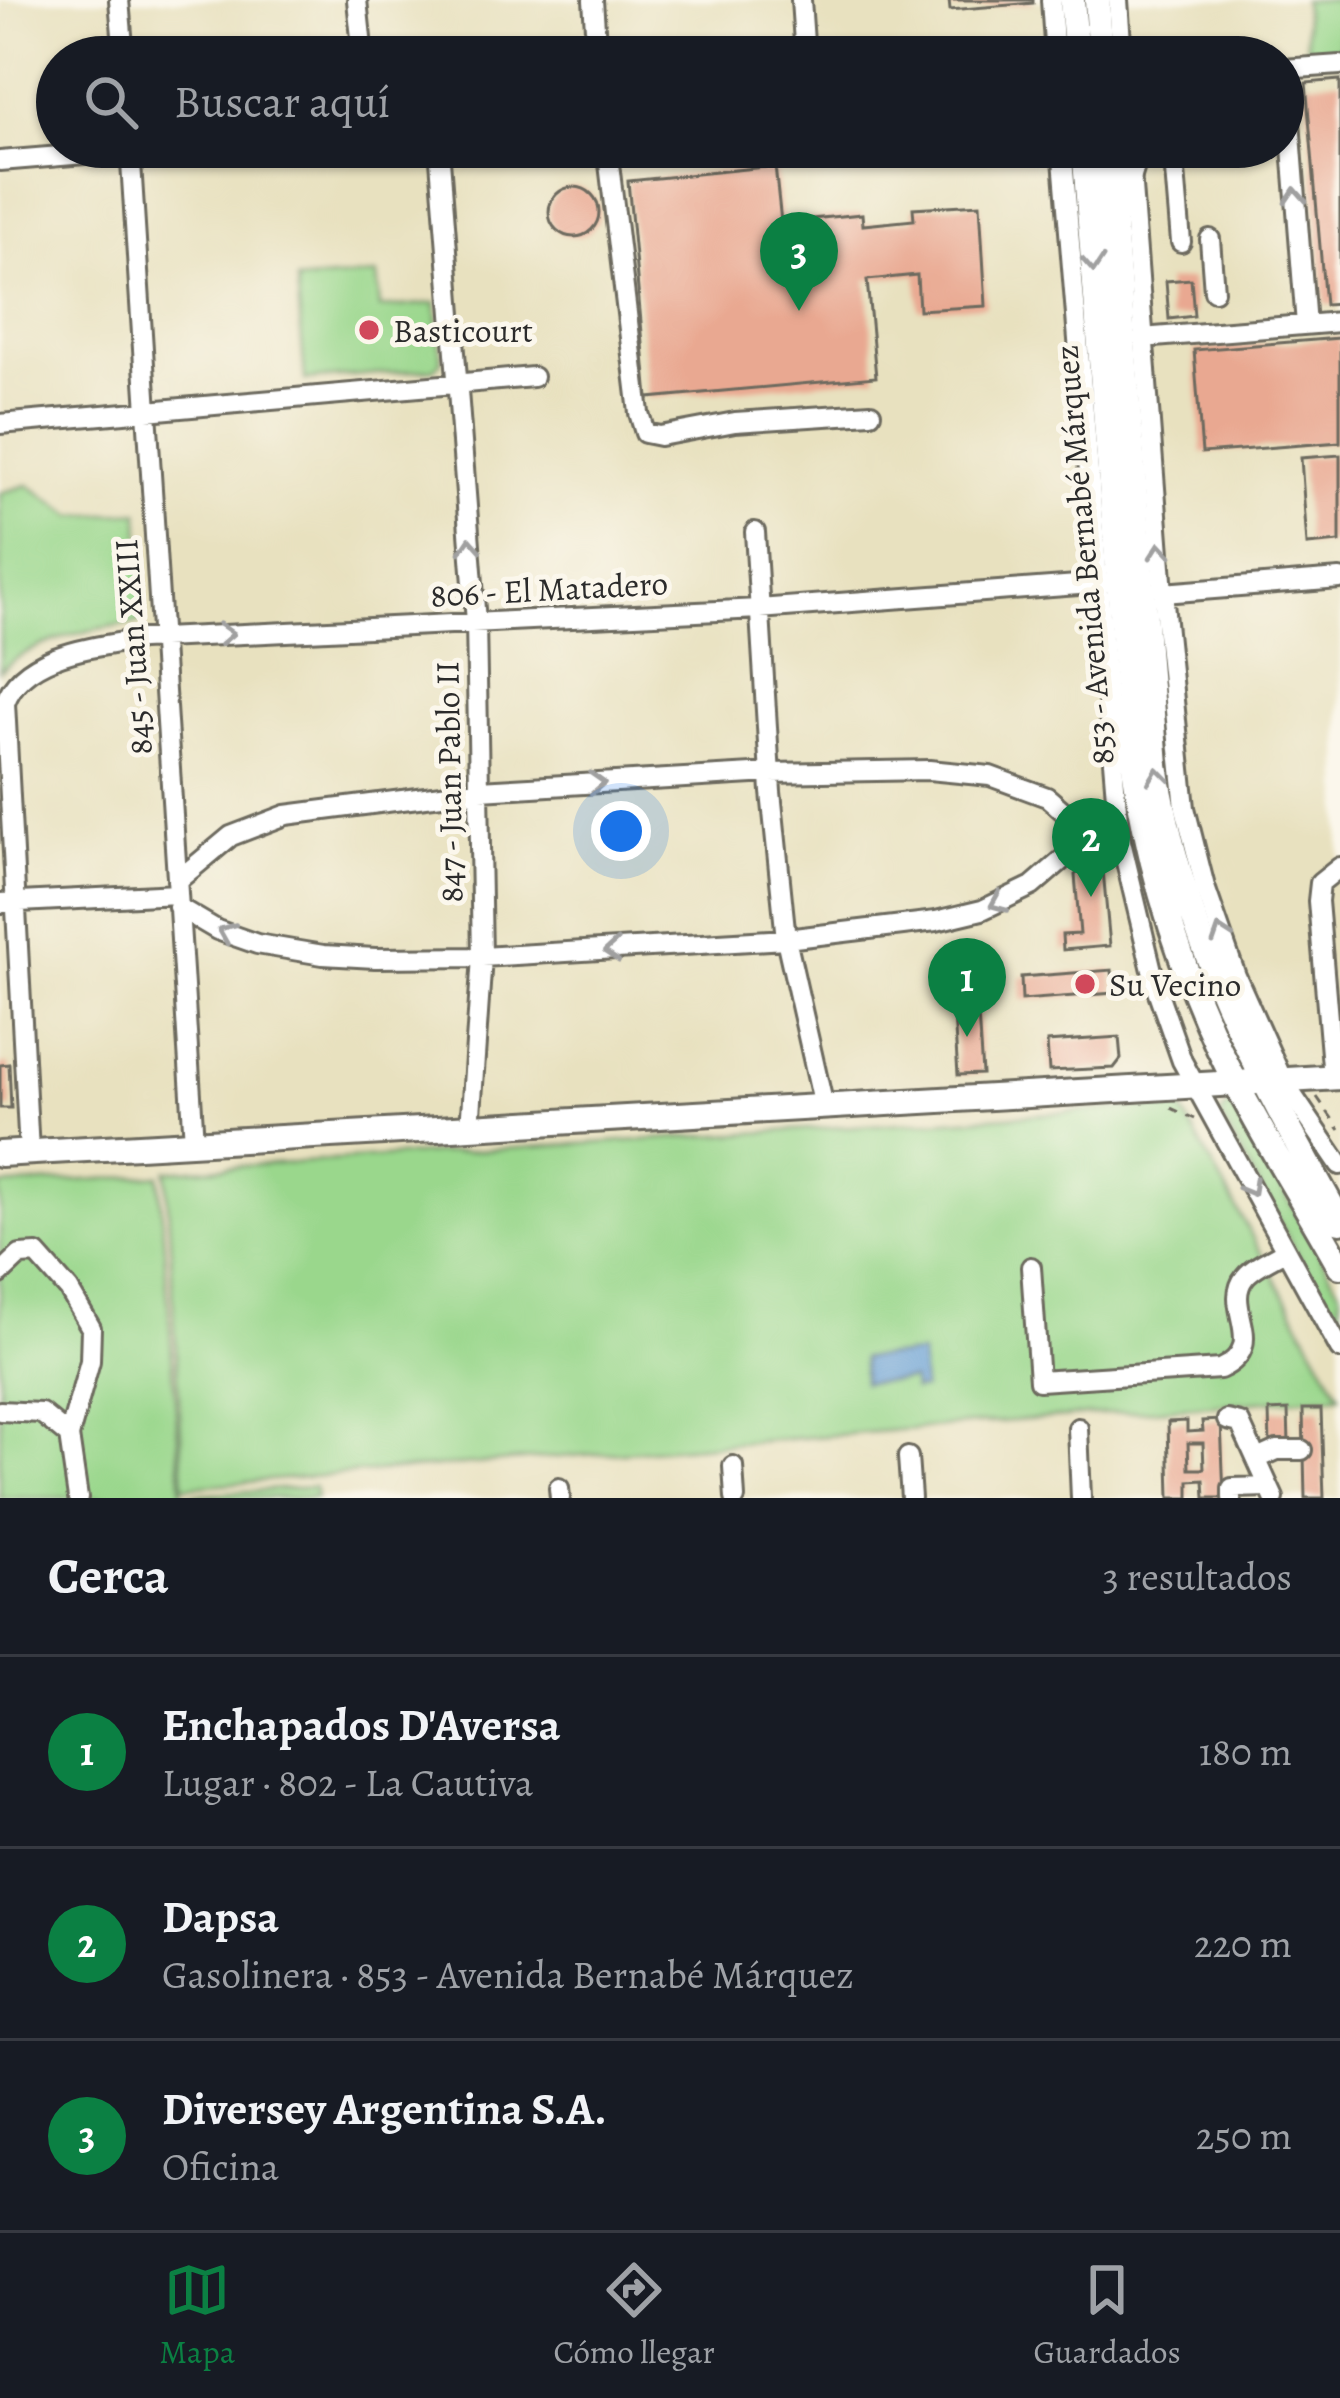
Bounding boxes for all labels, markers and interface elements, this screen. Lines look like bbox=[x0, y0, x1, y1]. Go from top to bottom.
search box bbox=[36, 36, 1304, 168]
icon: search bbox=[78, 69, 144, 135]
text: Buscar aquí bbox=[174, 71, 390, 133]
one-way arrow bbox=[1283, 186, 1309, 205]
pin: 3 bbox=[760, 212, 838, 311]
one-way arrow bbox=[1080, 255, 1105, 274]
place label: Basticourt bbox=[393, 308, 533, 353]
marker: Basticourt bbox=[356, 317, 382, 343]
street label: 853 - Avenida Bernabé Márquez bbox=[1043, 343, 1125, 767]
one-way arrow bbox=[457, 536, 483, 555]
street label: 845 - Juan XXIII bbox=[103, 538, 163, 756]
one-way arrow bbox=[1148, 541, 1173, 560]
street label: 806 - El Matadero bbox=[429, 560, 669, 618]
one-way arrow bbox=[217, 621, 236, 647]
street label: 847 - Juan Pablo II bbox=[424, 661, 474, 903]
one-way arrow bbox=[1146, 766, 1172, 786]
one-way arrow bbox=[588, 771, 607, 797]
pin: 2 bbox=[1052, 798, 1130, 897]
your location bbox=[591, 801, 651, 861]
one-way arrow bbox=[989, 889, 1010, 913]
one-way arrow bbox=[216, 922, 237, 946]
one-way arrow bbox=[1211, 925, 1235, 946]
one-way arrow bbox=[602, 937, 621, 963]
pin: 1 bbox=[928, 938, 1006, 1037]
place label: Su Vecino bbox=[1109, 962, 1241, 1007]
marker: Su Vecino bbox=[1072, 971, 1098, 997]
one-way arrow bbox=[1236, 1176, 1259, 1197]
text: Cerca bbox=[48, 1541, 169, 1611]
text: 3 resultados bbox=[1103, 1550, 1292, 1603]
text: Enchapados D'Aversa bbox=[162, 1694, 561, 1756]
text: 1 bbox=[80, 1725, 94, 1778]
text: 180 m bbox=[1199, 1725, 1292, 1778]
text: Lugar · 802 - La Cautiva bbox=[162, 1756, 533, 1809]
text: Dapsa bbox=[162, 1886, 279, 1948]
text: 2 bbox=[78, 1917, 96, 1970]
text: 220 m bbox=[1194, 1917, 1292, 1970]
text: Gasolinera · 853 - Avenida Bernabé Márquez bbox=[162, 1948, 854, 2001]
text: Diversey Argentina S.A. bbox=[162, 2078, 607, 2140]
text: 3 bbox=[79, 2109, 95, 2162]
text: 250 m bbox=[1196, 2109, 1292, 2162]
text: Oficina bbox=[162, 2140, 279, 2193]
tab: Mapa bbox=[159, 2257, 235, 2374]
tab: Cómo llegar bbox=[553, 2257, 715, 2374]
tab: Guardados bbox=[1033, 2257, 1181, 2374]

